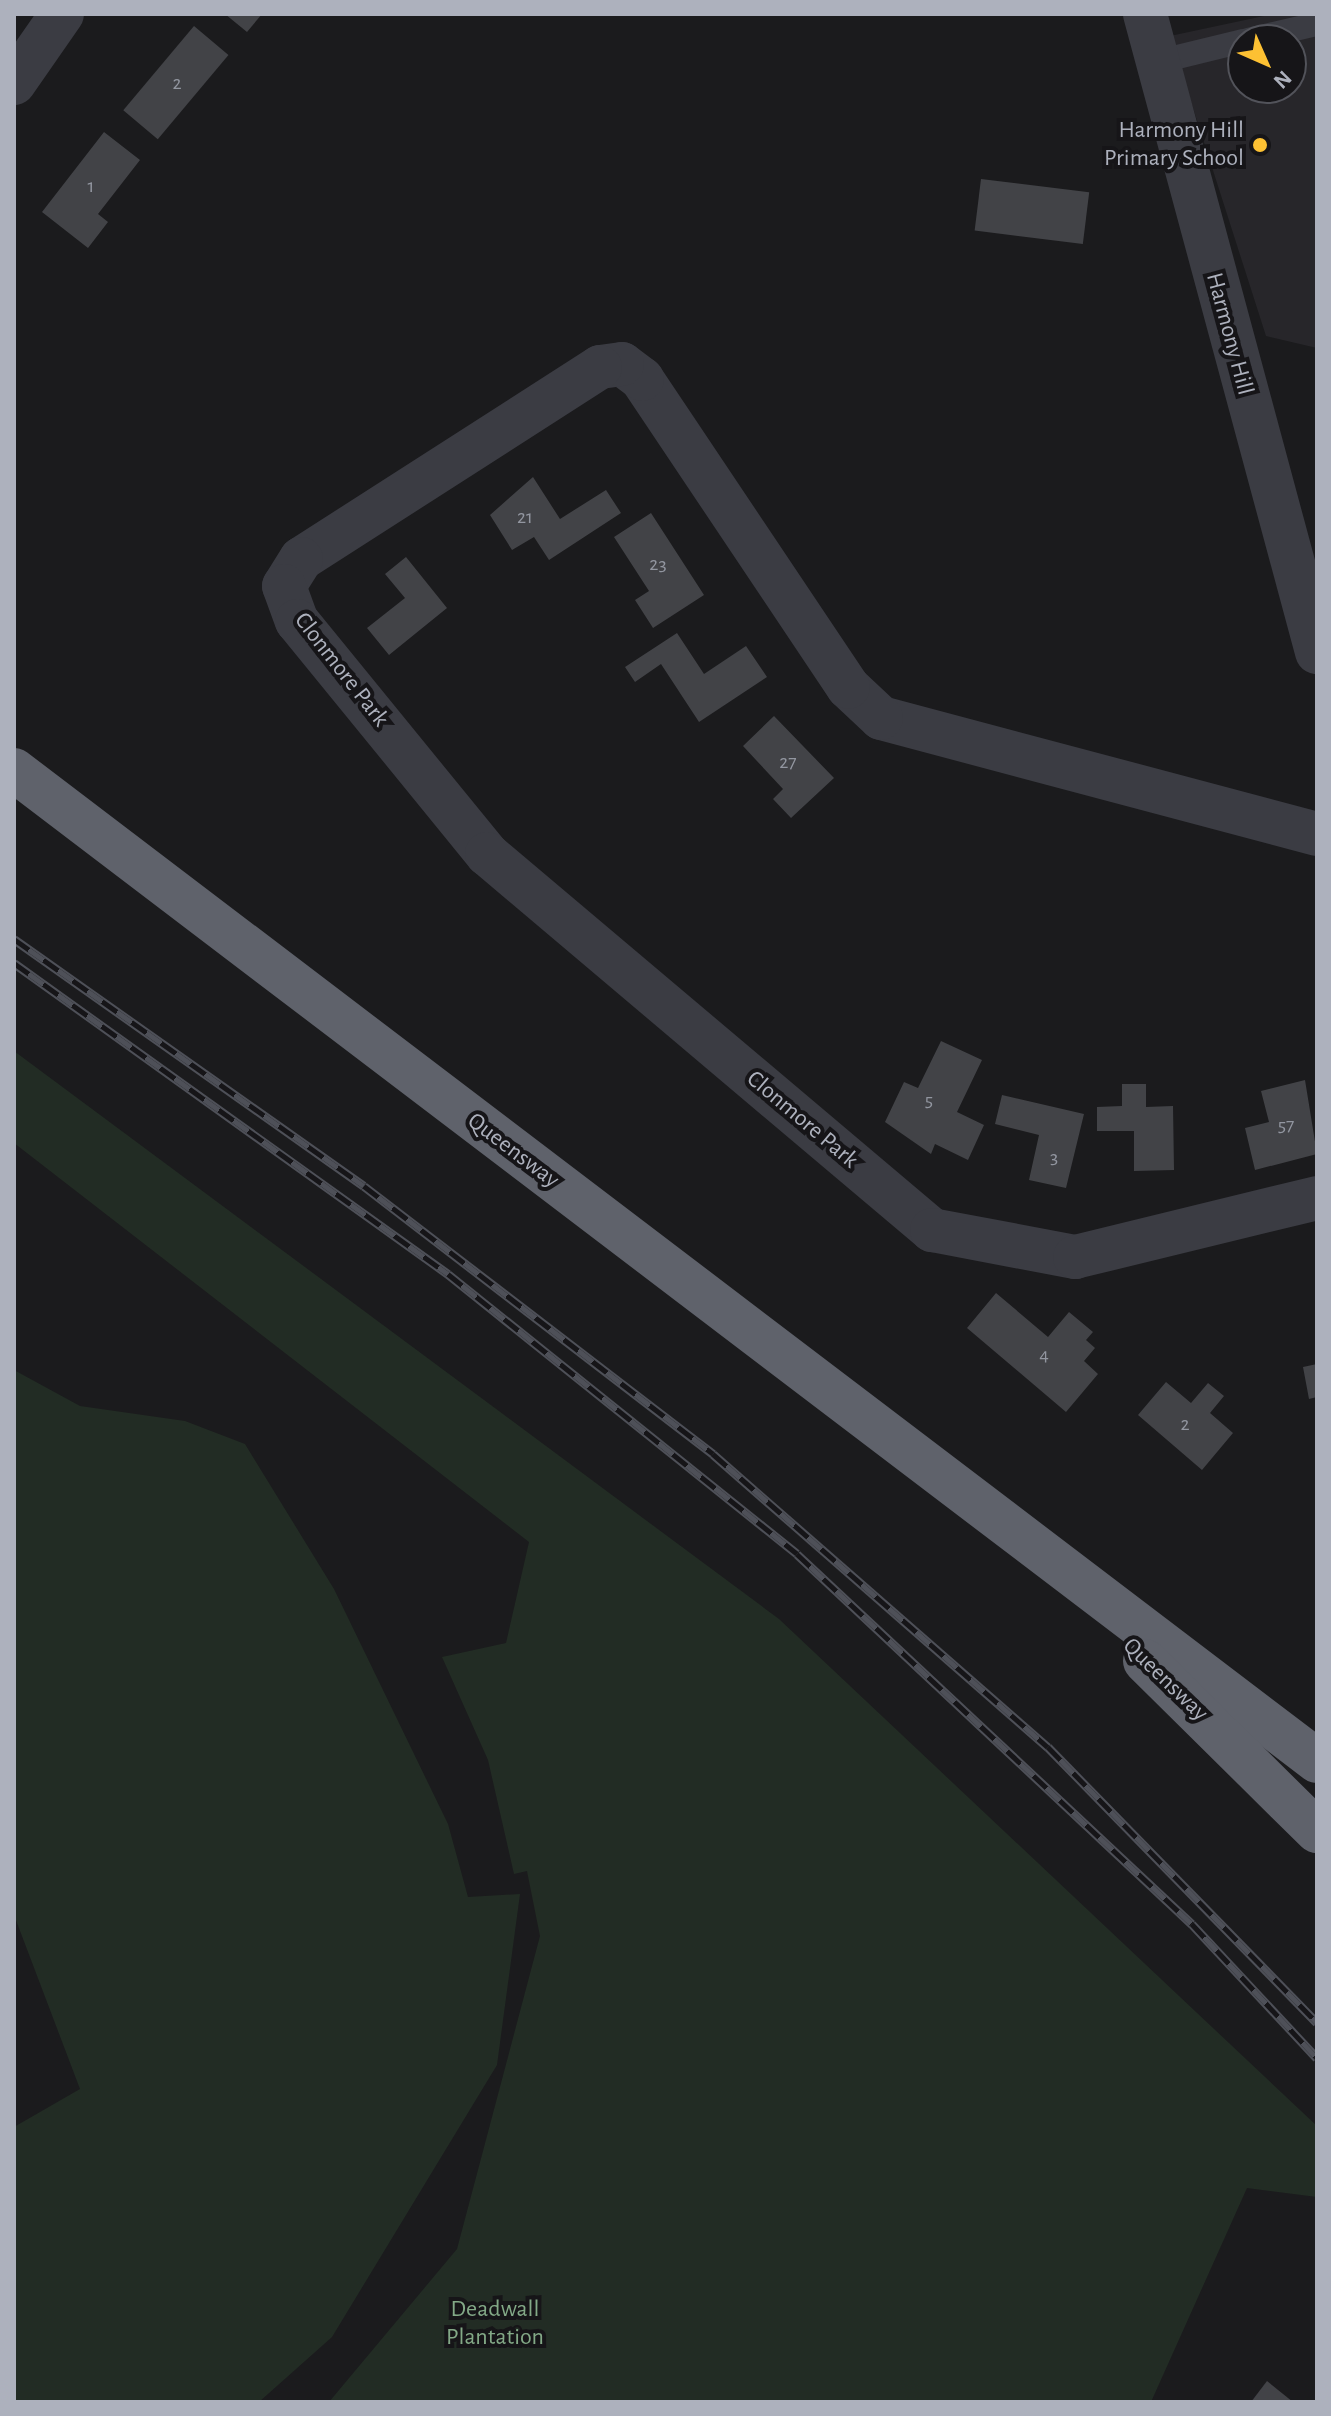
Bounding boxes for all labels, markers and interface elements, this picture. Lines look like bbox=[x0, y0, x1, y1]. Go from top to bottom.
north arrow bbox=[1227, 24, 1307, 104]
text: N bbox=[1269, 66, 1296, 93]
house number: 2 bbox=[172, 71, 182, 95]
place label: Harmony Hill Primary School bbox=[1104, 117, 1244, 173]
marker: Harmony Hill Primary School bbox=[1251, 136, 1269, 154]
house number: 1 bbox=[88, 174, 94, 198]
street label: Harmony Hill bbox=[1199, 270, 1259, 398]
house number: 21 bbox=[517, 505, 533, 529]
house number: 23 bbox=[649, 552, 667, 576]
street label: Clonmore Park bbox=[287, 607, 395, 733]
house number: 27 bbox=[779, 750, 797, 774]
street label: Clonmore Park bbox=[740, 1065, 864, 1175]
house number: 5 bbox=[925, 1088, 933, 1112]
street label: Queensway bbox=[461, 1107, 565, 1195]
house number: 57 bbox=[1278, 1113, 1294, 1137]
house number: 3 bbox=[1050, 1145, 1058, 1169]
house number: 4 bbox=[1039, 1343, 1049, 1367]
house number: 2 bbox=[1180, 1412, 1190, 1436]
street label: Queensway bbox=[1116, 1632, 1214, 1728]
park label: Deadwall Plantation bbox=[446, 2296, 544, 2352]

